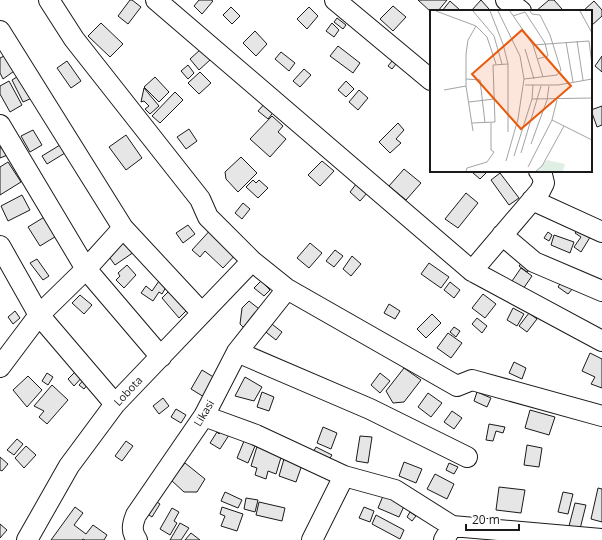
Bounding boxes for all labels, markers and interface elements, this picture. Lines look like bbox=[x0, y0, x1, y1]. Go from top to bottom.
inset map bbox=[430, 10, 592, 172]
street label: Lobota bbox=[110, 372, 145, 409]
street label: Likasi bbox=[190, 397, 217, 429]
scale bar bbox=[466, 506, 519, 532]
text: 20 m bbox=[472, 511, 500, 528]

